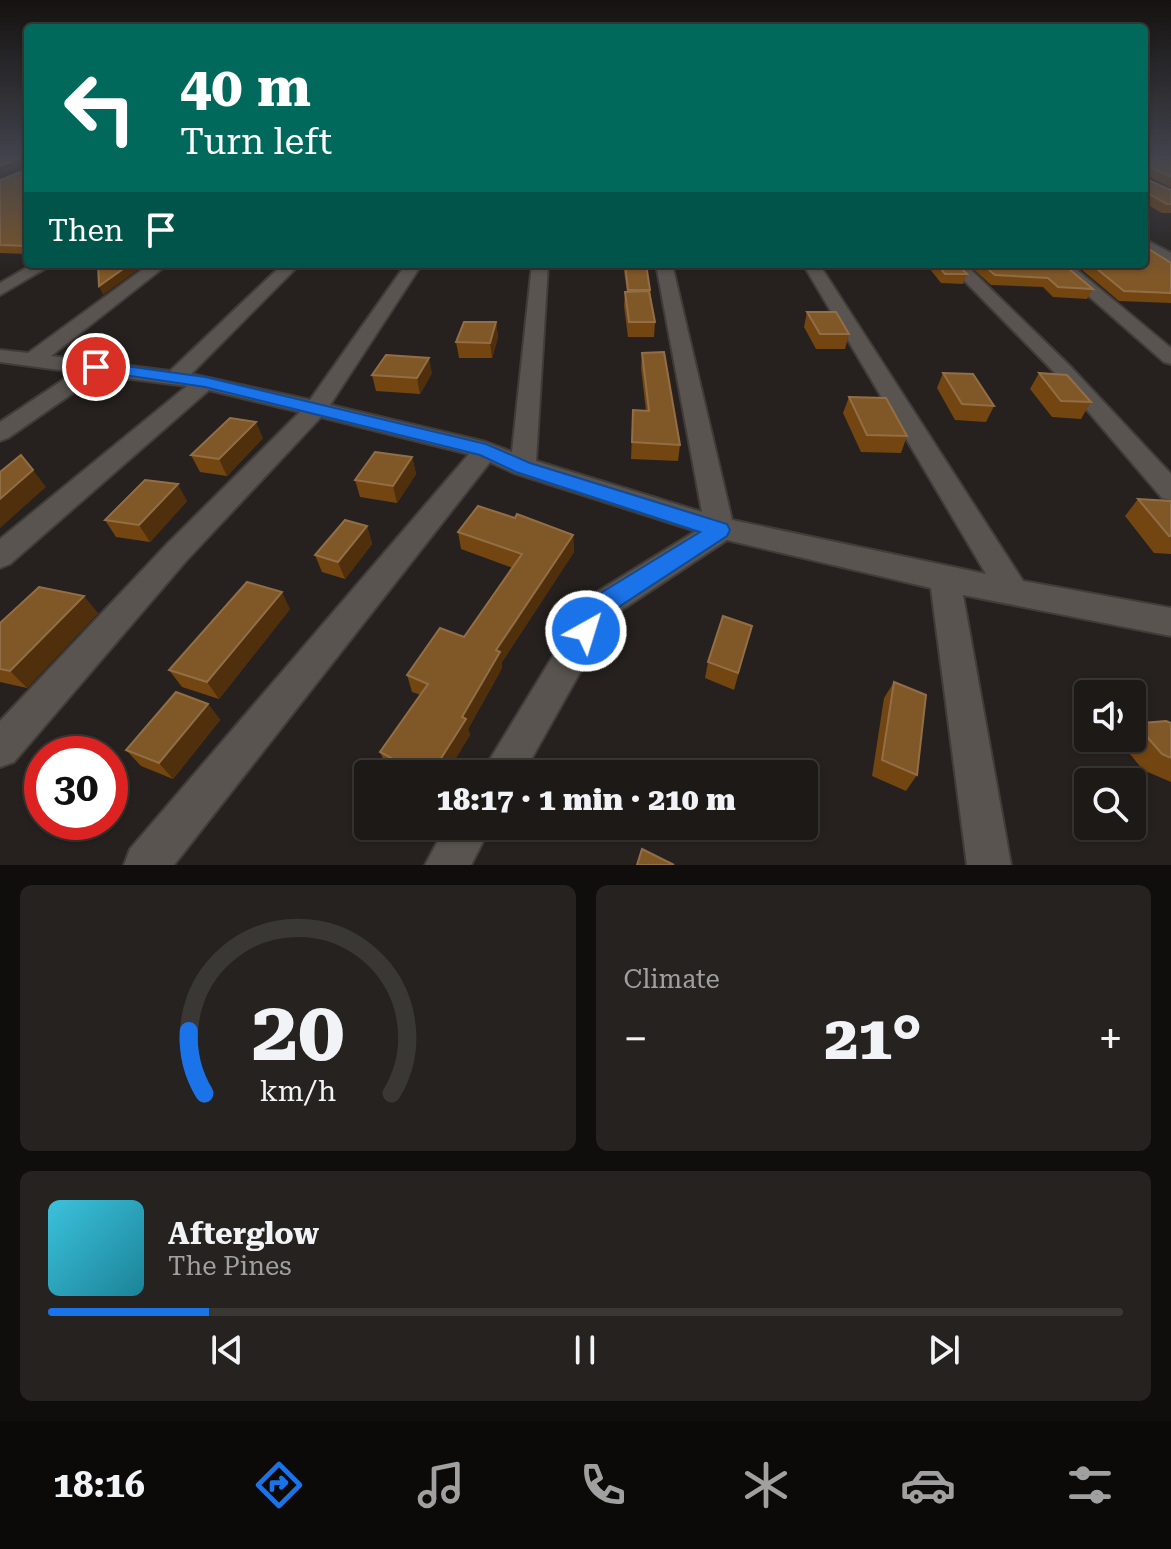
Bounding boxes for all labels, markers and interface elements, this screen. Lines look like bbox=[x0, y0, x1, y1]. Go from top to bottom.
text: 40 m bbox=[180, 54, 311, 120]
icon: left bbox=[48, 56, 152, 160]
text: Turn left bbox=[180, 121, 332, 163]
icon: arrive bbox=[139, 208, 183, 252]
text: Then bbox=[48, 213, 123, 248]
pin bbox=[62, 333, 130, 401]
icon: arrive bbox=[74, 345, 118, 389]
position arrow bbox=[544, 589, 628, 673]
map controls bbox=[1074, 680, 1146, 840]
button: sound bbox=[1074, 680, 1146, 752]
speed limit sign: 30 bbox=[24, 736, 128, 840]
button: search bbox=[1074, 768, 1146, 840]
text: 18:17 · 1 min · 210 m bbox=[436, 782, 736, 817]
text: Climate bbox=[624, 964, 720, 994]
text: 20 bbox=[251, 983, 344, 1080]
text: 21° bbox=[825, 1003, 922, 1074]
text: − bbox=[624, 1013, 648, 1065]
text: + bbox=[1098, 1013, 1123, 1065]
text: km/h bbox=[259, 1074, 336, 1108]
text: Afterglow bbox=[168, 1216, 319, 1251]
text: The Pines bbox=[168, 1251, 292, 1281]
icon: previous bbox=[205, 1328, 249, 1372]
icon: pause bbox=[563, 1328, 607, 1372]
icon: next bbox=[922, 1328, 966, 1372]
icon: directions bbox=[251, 1457, 307, 1513]
icon: music bbox=[413, 1457, 469, 1513]
icon: phone bbox=[575, 1457, 631, 1513]
icon: climate bbox=[738, 1457, 794, 1513]
icon: car bbox=[900, 1457, 956, 1513]
icon: filters bbox=[1062, 1457, 1118, 1513]
text: 18:16 bbox=[53, 1464, 145, 1506]

